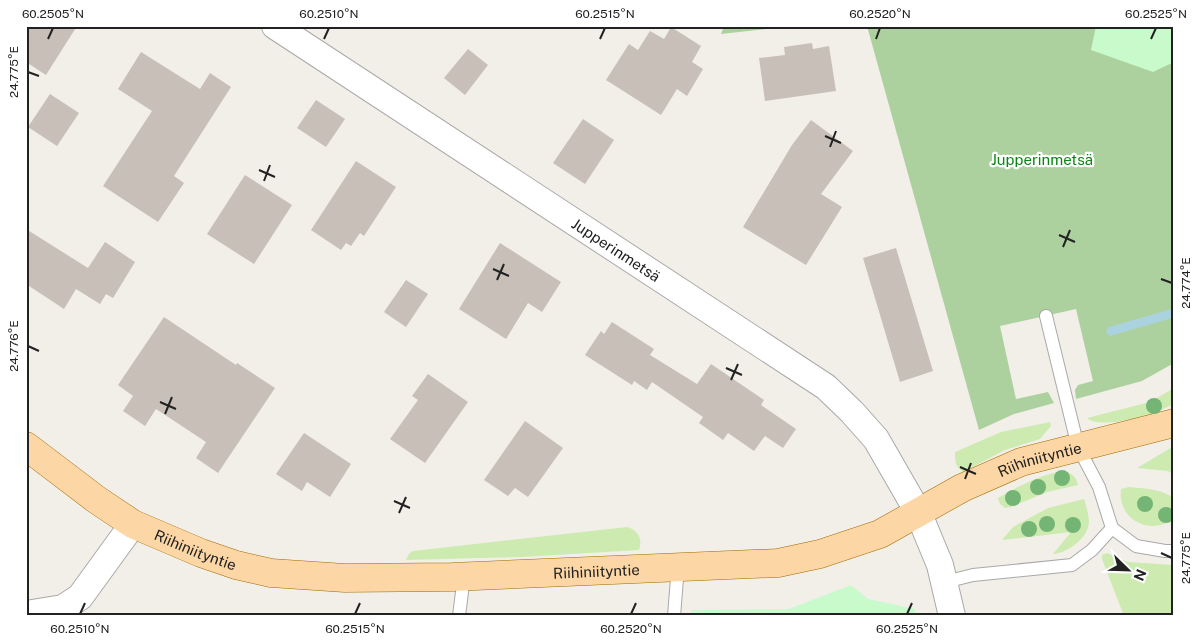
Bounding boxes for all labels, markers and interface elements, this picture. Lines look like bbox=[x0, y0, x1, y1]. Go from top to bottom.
text: 60.2505°N bbox=[22, 7, 84, 21]
text: 60.2510°N bbox=[299, 7, 359, 21]
text: 60.2515°N bbox=[575, 7, 635, 21]
text: 60.2520°N bbox=[849, 7, 911, 21]
text: 60.2525°N bbox=[1125, 7, 1187, 21]
text: 24.775°E bbox=[7, 46, 21, 98]
park label: Jupperinmetsä bbox=[991, 151, 1093, 168]
street label: Jupperinmetsä bbox=[569, 214, 664, 285]
text: 24.774°E bbox=[1179, 257, 1193, 309]
text: 24.776°E bbox=[7, 320, 21, 372]
street label: Riihiniityntie bbox=[995, 438, 1083, 480]
street label: Riihiniityntie bbox=[152, 526, 239, 573]
text: 24.775°E bbox=[1179, 532, 1193, 584]
north arrow bbox=[1102, 544, 1152, 594]
street label: Riihiniityntie bbox=[553, 560, 640, 581]
text: N bbox=[1130, 567, 1149, 583]
text: 60.2510°N bbox=[50, 622, 110, 636]
text: 60.2515°N bbox=[325, 622, 385, 636]
text: 60.2520°N bbox=[600, 622, 662, 636]
text: 60.2525°N bbox=[876, 622, 938, 636]

